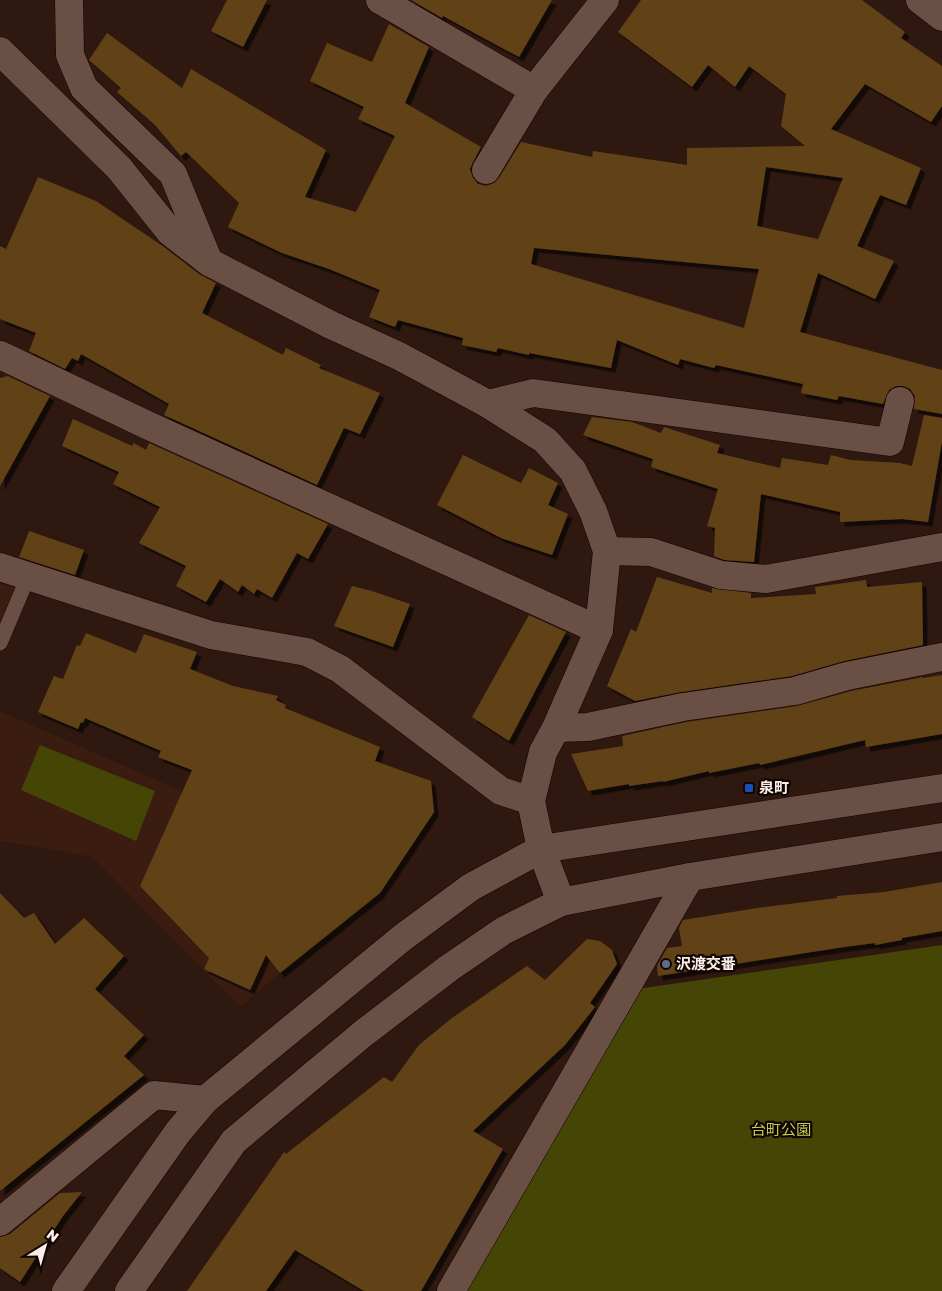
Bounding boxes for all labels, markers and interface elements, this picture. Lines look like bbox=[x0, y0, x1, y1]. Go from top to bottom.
place label: 泉町 bbox=[759, 778, 789, 796]
marker: 泉町 bbox=[743, 782, 755, 794]
place label: 沢渡交番 bbox=[676, 954, 736, 972]
marker: 沢渡交番 bbox=[660, 958, 672, 970]
park label: 台町公園 bbox=[751, 1120, 811, 1138]
north arrow bbox=[20, 1221, 70, 1271]
text: N bbox=[44, 1225, 62, 1245]

